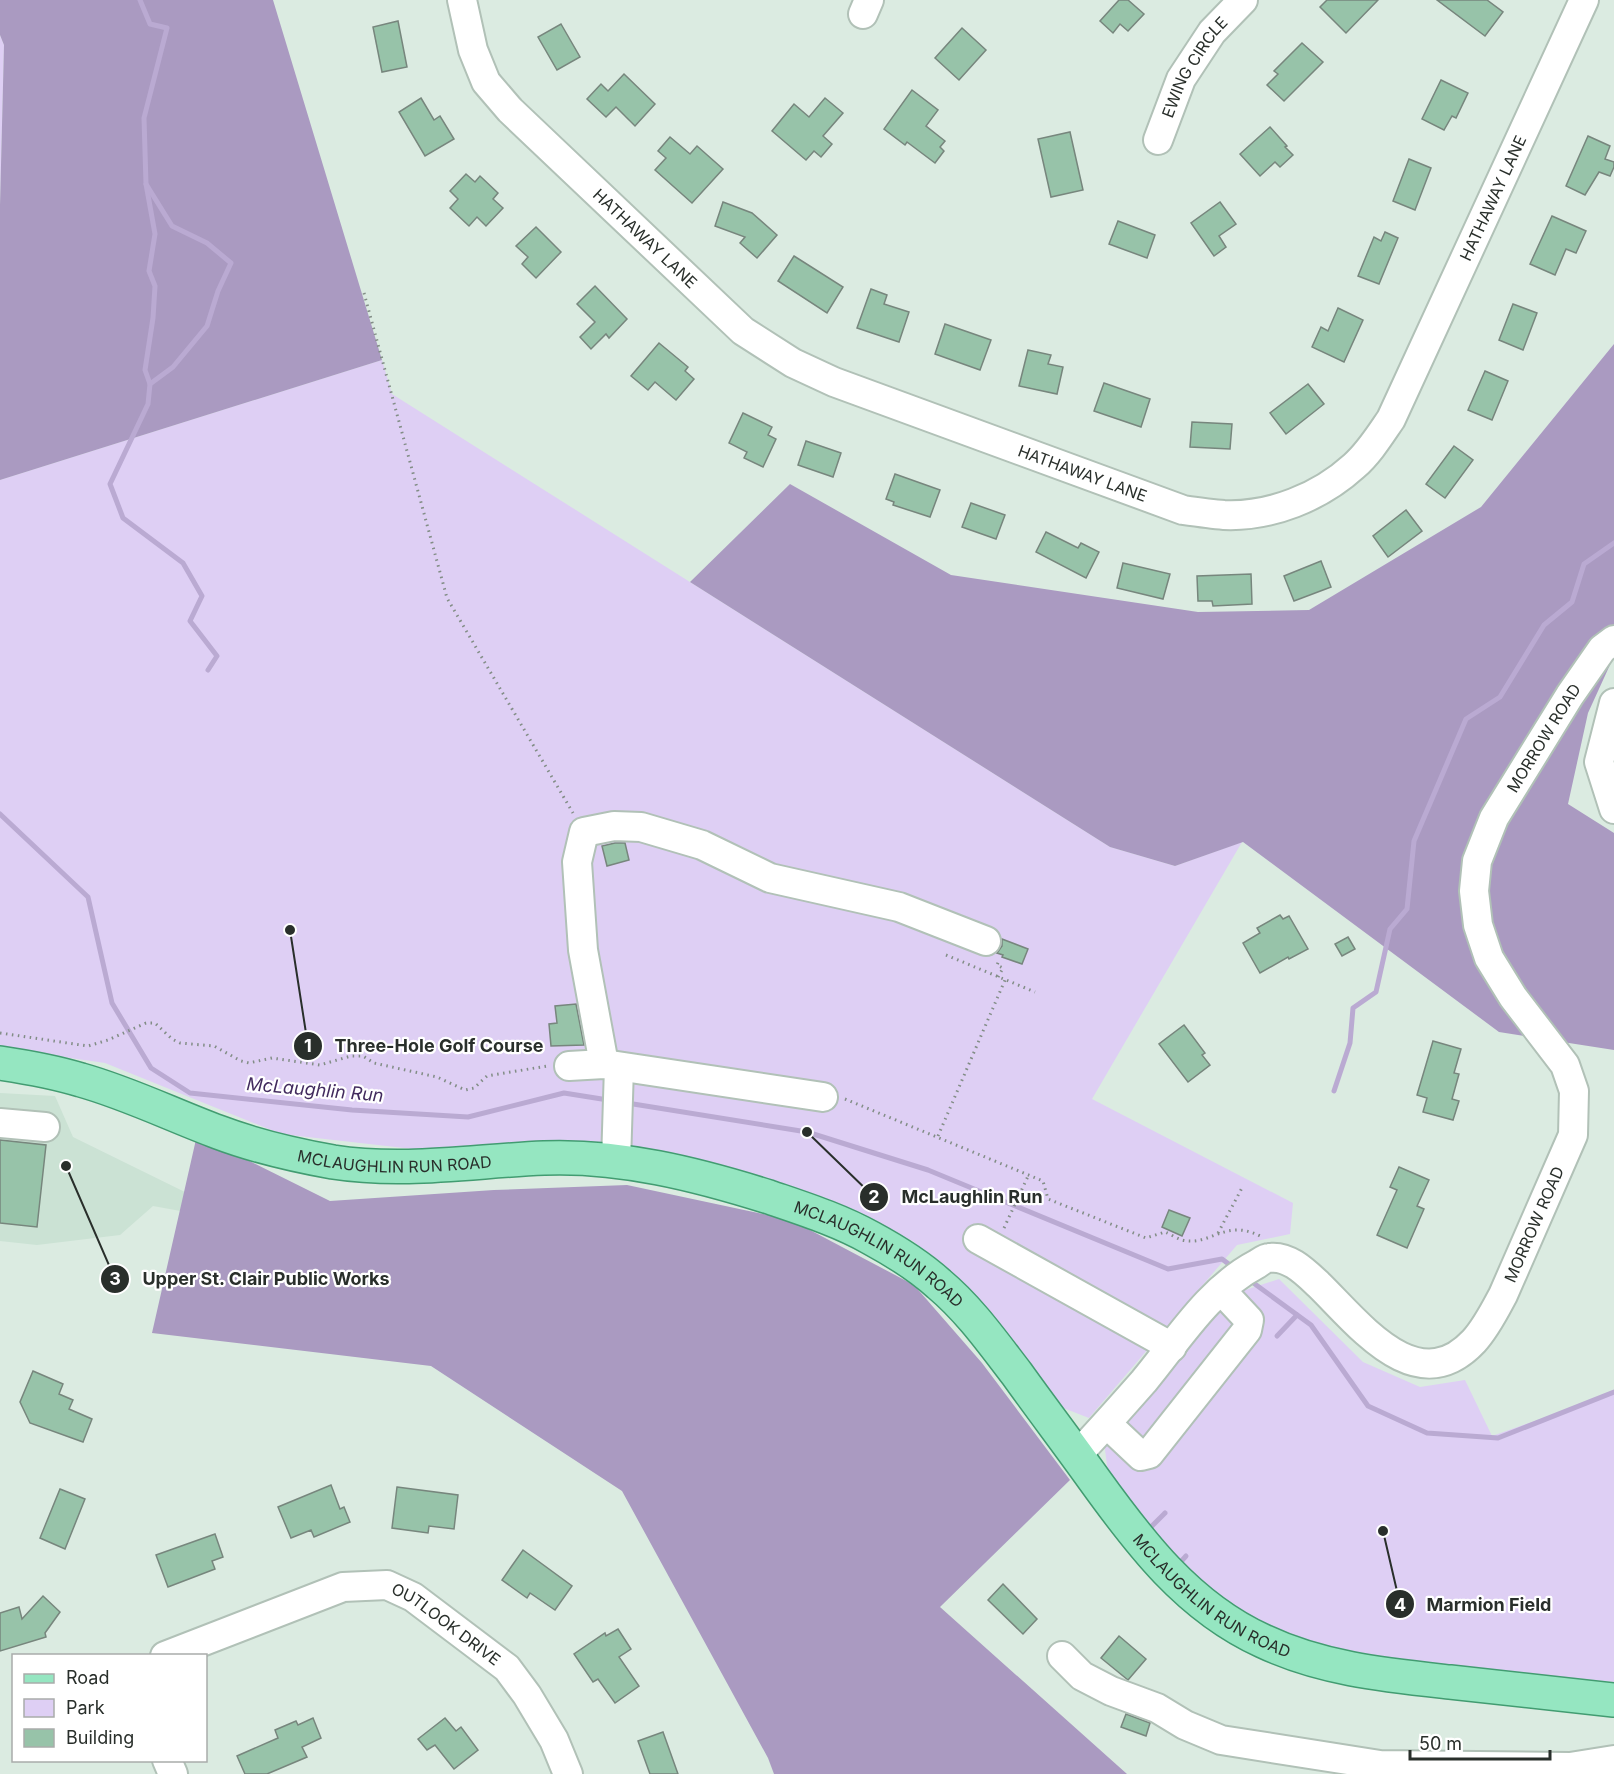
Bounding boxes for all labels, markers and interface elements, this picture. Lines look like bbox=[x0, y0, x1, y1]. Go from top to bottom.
street label: EWING CIRCLE bbox=[1157, 12, 1232, 121]
street label: HATHAWAY LANE bbox=[1455, 132, 1530, 264]
street label: HATHAWAY LANE bbox=[589, 184, 701, 292]
street label: HATHAWAY LANE bbox=[1015, 440, 1150, 506]
street label: MORROW ROAD bbox=[1502, 680, 1585, 796]
callout: Three-Hole Golf Course bbox=[293, 1028, 555, 1064]
text: 1 bbox=[304, 1035, 312, 1056]
text: Three-Hole Golf Course bbox=[335, 1035, 544, 1056]
water label: McLaughlin Run bbox=[246, 1073, 384, 1106]
street label: MCLAUGHLIN RUN ROAD bbox=[296, 1145, 492, 1177]
street label: MORROW ROAD bbox=[1500, 1163, 1568, 1285]
callout: McLaughlin Run bbox=[859, 1179, 1055, 1215]
text: 2 bbox=[868, 1186, 880, 1207]
text: McLaughlin Run bbox=[901, 1186, 1043, 1207]
street label: MCLAUGHLIN RUN ROAD bbox=[791, 1196, 968, 1311]
callout: Upper St. Clair Public Works bbox=[100, 1261, 402, 1297]
text: 3 bbox=[109, 1268, 121, 1289]
text: Upper St. Clair Public Works bbox=[142, 1268, 390, 1289]
street label: MCLAUGHLIN RUN ROAD bbox=[1129, 1530, 1293, 1662]
street label: OUTLOOK DRIVE bbox=[388, 1579, 505, 1670]
callout: Marmion Field bbox=[1385, 1586, 1563, 1622]
text: 4 bbox=[1394, 1594, 1406, 1615]
text: Marmion Field bbox=[1427, 1594, 1551, 1615]
legend bbox=[12, 1654, 207, 1762]
text: Road bbox=[66, 1667, 109, 1688]
text: Park bbox=[66, 1697, 105, 1718]
scale bar bbox=[1410, 1723, 1550, 1761]
text: Building bbox=[66, 1727, 134, 1748]
text: 50 m bbox=[1419, 1733, 1462, 1754]

